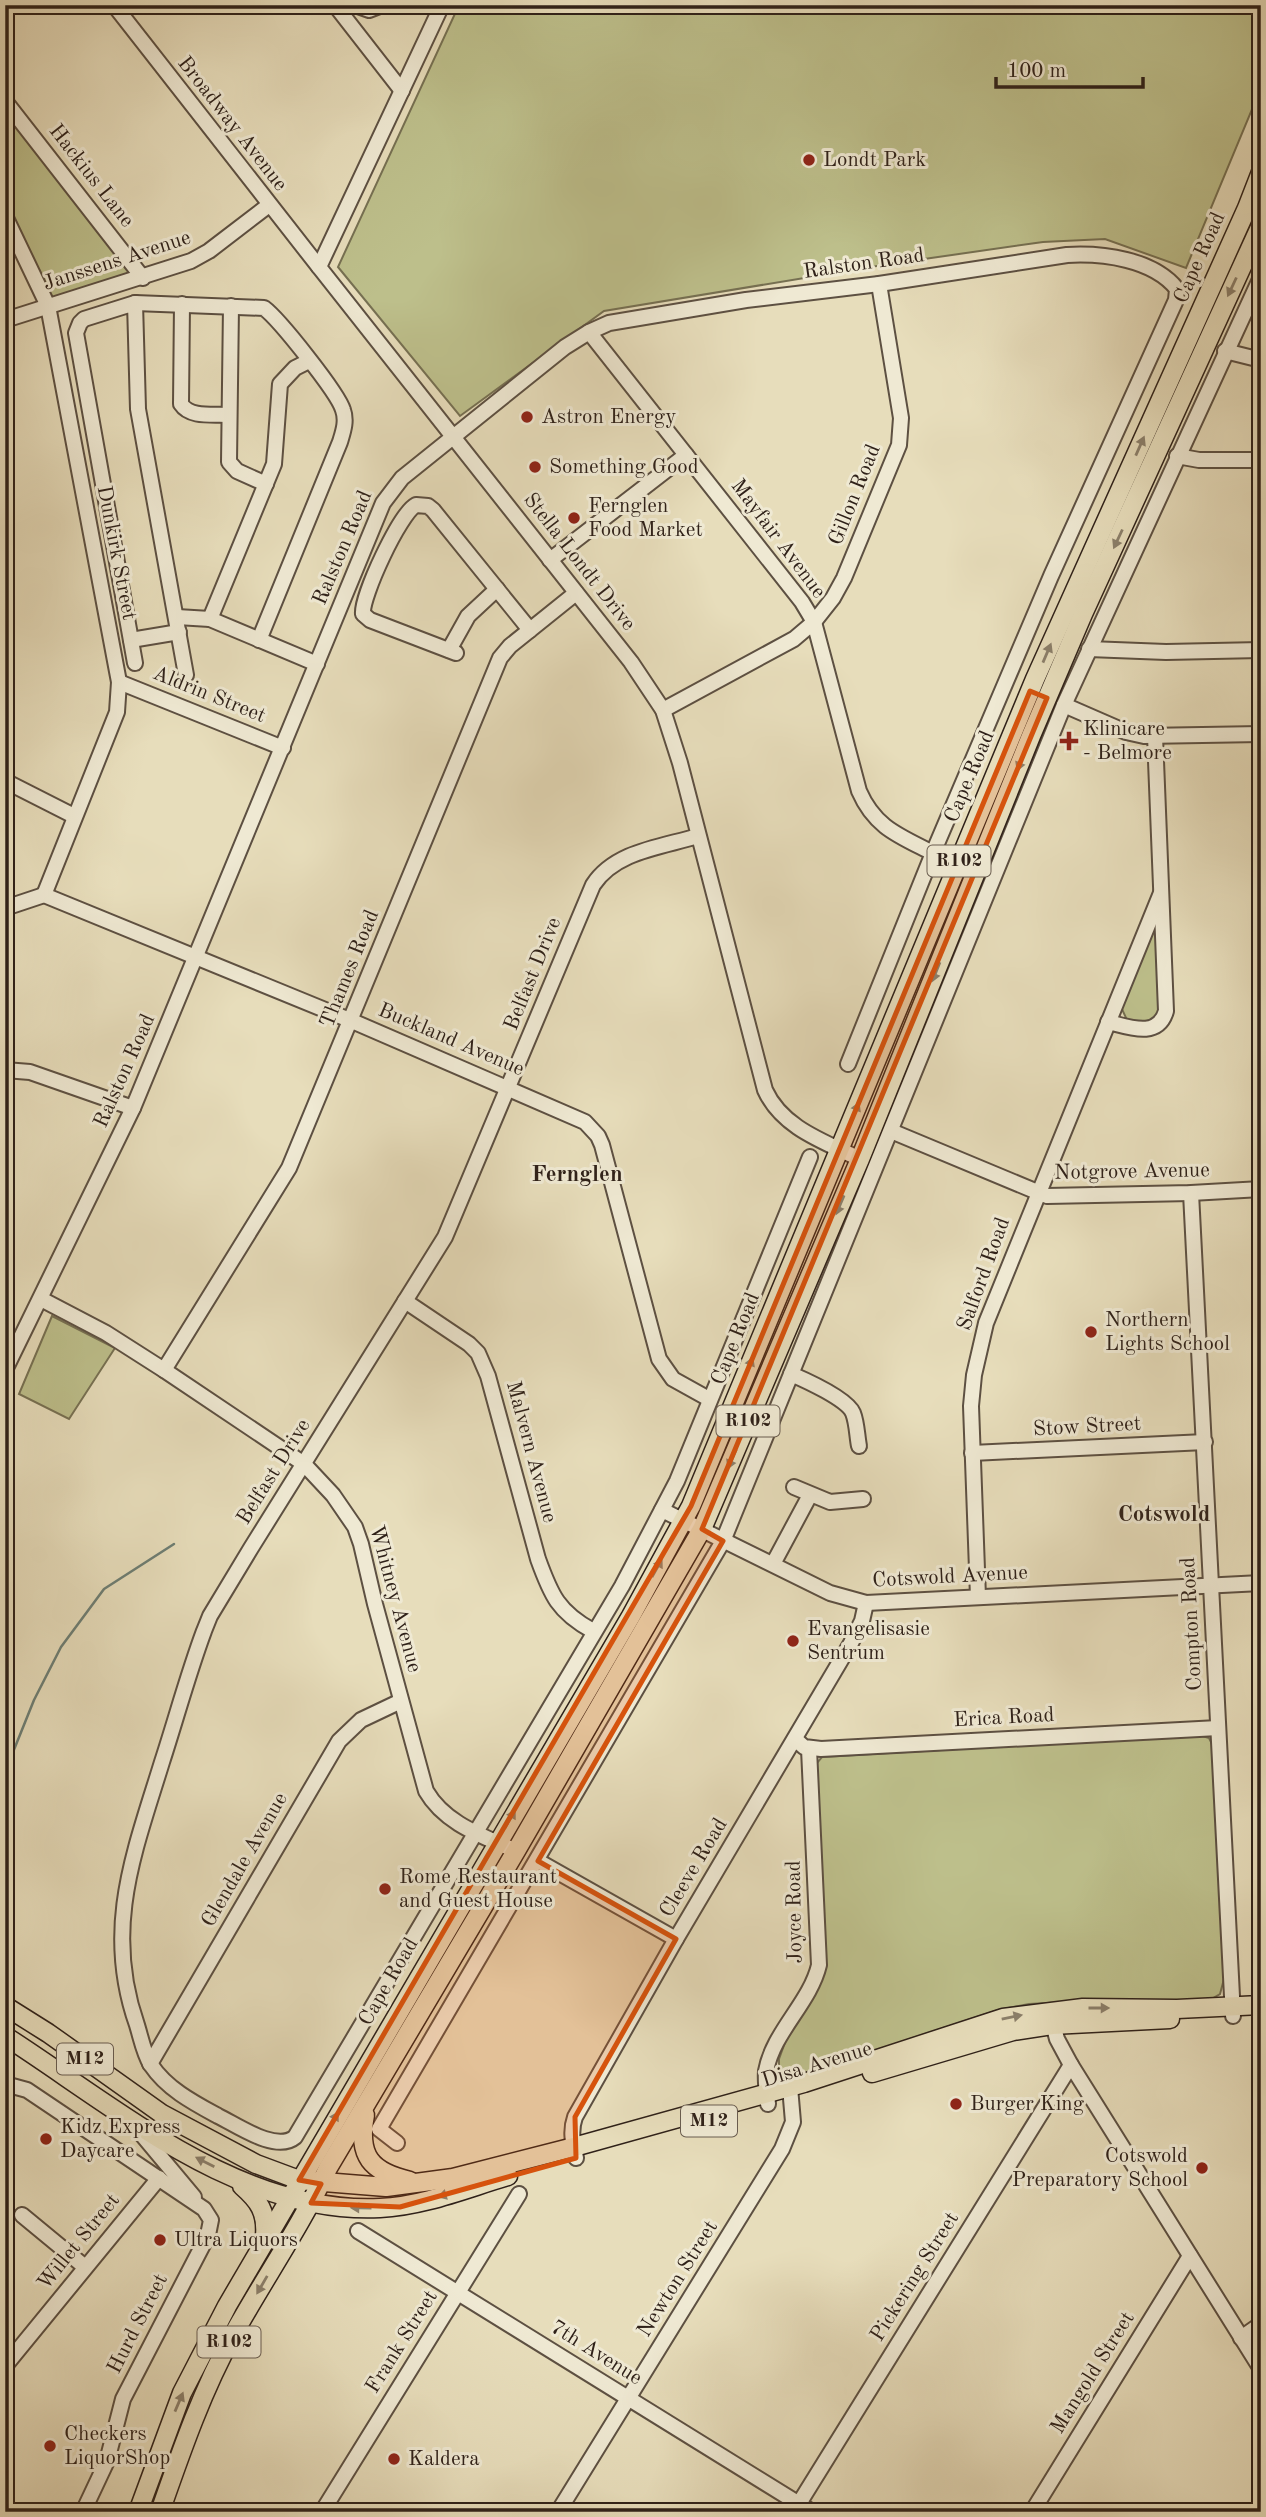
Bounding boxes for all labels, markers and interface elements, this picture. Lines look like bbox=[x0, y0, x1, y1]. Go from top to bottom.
scale bar bbox=[996, 46, 1144, 90]
street label: Broadway Avenue bbox=[173, 53, 291, 195]
text: 100 m bbox=[1007, 61, 1066, 82]
street label: Hackius Lane bbox=[44, 121, 138, 231]
place label: Londt Park bbox=[823, 150, 926, 171]
marker: Londt Park bbox=[801, 152, 817, 168]
street label: Cape Road bbox=[1171, 209, 1229, 307]
street label: Janssens Avenue bbox=[41, 227, 193, 295]
street label: Ralston Road bbox=[802, 245, 926, 283]
one-way arrow bbox=[1227, 277, 1238, 298]
place label: Astron Energy bbox=[541, 407, 676, 428]
marker: Astron Energy bbox=[519, 409, 535, 425]
one-way arrow bbox=[1134, 436, 1146, 456]
street label: Gillon Road bbox=[825, 442, 885, 548]
place label: Something Good bbox=[549, 457, 699, 478]
marker: Something Good bbox=[527, 459, 543, 475]
street label: Mayfair Avenue bbox=[727, 476, 829, 602]
street label: Dunkirk Street bbox=[93, 484, 139, 622]
street label: Ralston Road bbox=[310, 488, 377, 608]
street label: Stella Londt Drive bbox=[519, 489, 639, 635]
place label: Fernglen Food Market bbox=[588, 496, 703, 541]
marker: Fernglen Food Market bbox=[566, 510, 582, 526]
one-way arrow bbox=[1112, 529, 1124, 549]
one-way arrow bbox=[1041, 643, 1052, 664]
street label: Aldrin Street bbox=[150, 663, 268, 727]
place label: Klinicare - Belmore bbox=[1083, 719, 1172, 764]
street label: Cape Road bbox=[941, 728, 999, 826]
marker: Klinicare - Belmore bbox=[1061, 733, 1077, 749]
one-way arrow bbox=[1015, 750, 1026, 771]
road number: R102 bbox=[928, 846, 990, 876]
street label: Thames Road bbox=[317, 907, 383, 1031]
street label: Belfast Drive bbox=[501, 914, 565, 1034]
one-way arrow bbox=[930, 961, 941, 982]
street label: Buckland Avenue bbox=[375, 1000, 527, 1080]
street label: Ralston Road bbox=[91, 1011, 159, 1131]
one-way arrow bbox=[850, 1101, 861, 1122]
street label: Notgrove Avenue bbox=[1054, 1160, 1210, 1184]
district label: Fernglen bbox=[531, 1163, 623, 1186]
one-way arrow bbox=[835, 1195, 846, 1216]
street label: Salford Road bbox=[954, 1215, 1014, 1333]
street label: Cape Road bbox=[708, 1290, 764, 1388]
place label: Northern Lights School bbox=[1105, 1310, 1230, 1355]
marker: Northern Lights School bbox=[1083, 1324, 1099, 1340]
one-way arrow bbox=[744, 1357, 755, 1378]
street label: Malvern Avenue bbox=[502, 1379, 560, 1525]
road number: R102 bbox=[716, 1406, 780, 1436]
street label: Stow Street bbox=[1032, 1414, 1142, 1440]
street label: Belfast Drive bbox=[233, 1416, 315, 1528]
one-way arrow bbox=[726, 1449, 737, 1470]
district label: Cotswold bbox=[1118, 1503, 1210, 1526]
street label: Whitney Avenue bbox=[365, 1523, 425, 1675]
street label: Compton Road bbox=[1178, 1557, 1206, 1691]
one-way arrow bbox=[652, 1558, 663, 1578]
street label: Cotswold Avenue bbox=[872, 1562, 1028, 1592]
place label: Evangelisasie Sentrum bbox=[807, 1619, 930, 1664]
marker: Evangelisasie Sentrum bbox=[785, 1633, 801, 1649]
street label: Erica Road bbox=[953, 1705, 1055, 1731]
street label: Glendale Avenue bbox=[198, 1789, 292, 1931]
one-way arrow bbox=[504, 1810, 516, 1829]
street label: Cleeve Road bbox=[656, 1815, 732, 1921]
street label: Joyce Road bbox=[784, 1860, 806, 1964]
place label: Rome Restaurant and Guest House bbox=[399, 1867, 557, 1912]
marker: Rome Restaurant and Guest House bbox=[377, 1881, 393, 1897]
street label: Cape Road bbox=[355, 1934, 423, 2030]
one-way arrow bbox=[1088, 2002, 1110, 2014]
one-way arrow bbox=[1001, 2011, 1023, 2022]
street label: Disa Avenue bbox=[759, 2038, 875, 2092]
road number: M12 bbox=[57, 2044, 113, 2074]
place label: Burger King bbox=[970, 2094, 1085, 2115]
marker: Burger King bbox=[948, 2096, 964, 2112]
road number: M12 bbox=[681, 2106, 737, 2136]
one-way arrow bbox=[327, 2112, 339, 2131]
place label: Kidz Express Daycare bbox=[60, 2117, 180, 2162]
marker: Kidz Express Daycare bbox=[38, 2131, 54, 2147]
place label: Cotswold Preparatory School bbox=[1012, 2146, 1188, 2191]
one-way arrow bbox=[195, 2157, 215, 2168]
marker: Cotswold Preparatory School bbox=[1194, 2160, 1210, 2176]
one-way arrow bbox=[437, 2189, 459, 2200]
street label: Willet Street bbox=[34, 2190, 124, 2294]
one-way arrow bbox=[350, 2202, 372, 2214]
street label: Pickering Street bbox=[867, 2209, 963, 2345]
street label: Newton Street bbox=[634, 2217, 722, 2341]
place label: Ultra Liquors bbox=[174, 2230, 298, 2251]
marker: Ultra Liquors bbox=[152, 2232, 168, 2248]
street label: Hurd Street bbox=[104, 2271, 172, 2377]
one-way arrow bbox=[255, 2275, 268, 2294]
street label: Frank Street bbox=[362, 2287, 442, 2397]
street label: Mangold Street bbox=[1047, 2308, 1139, 2438]
street label: 7th Avenue bbox=[547, 2317, 645, 2389]
road number: R102 bbox=[198, 2326, 260, 2358]
one-way arrow bbox=[173, 2391, 184, 2412]
place label: Checkers LiquorShop bbox=[64, 2424, 170, 2469]
marker: Checkers LiquorShop bbox=[42, 2438, 58, 2454]
place label: Kaldera bbox=[408, 2449, 480, 2470]
marker: Kaldera bbox=[386, 2451, 402, 2467]

